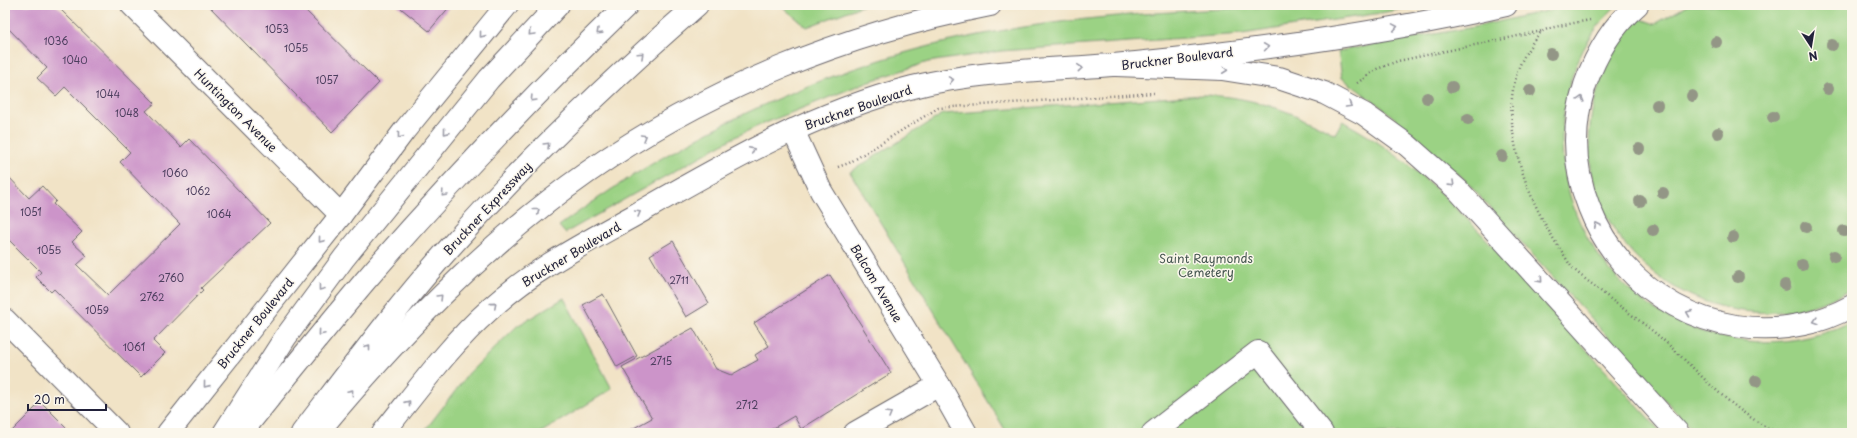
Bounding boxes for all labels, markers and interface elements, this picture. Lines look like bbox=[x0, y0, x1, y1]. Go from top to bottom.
house number: 1053 bbox=[265, 21, 289, 36]
one-way arrow bbox=[1391, 24, 1398, 32]
north arrow bbox=[1791, 26, 1831, 66]
one-way arrow bbox=[596, 27, 604, 35]
one-way arrow bbox=[528, 28, 535, 36]
one-way arrow bbox=[479, 31, 486, 38]
house number: 1036 bbox=[44, 33, 68, 48]
house number: 1055 bbox=[284, 40, 308, 55]
street label: Bruckner Boulevard bbox=[1120, 42, 1235, 74]
one-way arrow bbox=[1263, 43, 1269, 52]
text: N bbox=[1807, 47, 1819, 66]
house number: 1040 bbox=[62, 52, 88, 67]
one-way arrow bbox=[636, 52, 644, 60]
one-way arrow bbox=[1077, 63, 1083, 72]
street label: Huntington Avenue bbox=[190, 64, 282, 156]
one-way arrow bbox=[1222, 65, 1228, 74]
house number: 1057 bbox=[316, 72, 339, 87]
one-way arrow bbox=[948, 76, 954, 84]
street label: Bruckner Boulevard bbox=[802, 80, 915, 134]
house number: 1044 bbox=[96, 86, 121, 101]
one-way arrow bbox=[530, 94, 538, 102]
one-way arrow bbox=[1576, 95, 1585, 102]
one-way arrow bbox=[1345, 101, 1352, 108]
house number: 1048 bbox=[115, 105, 139, 120]
one-way arrow bbox=[443, 127, 450, 134]
one-way arrow bbox=[398, 132, 405, 139]
one-way arrow bbox=[640, 134, 647, 141]
one-way arrow bbox=[542, 142, 550, 150]
one-way arrow bbox=[748, 147, 755, 155]
street label: Bruckner Expressway bbox=[439, 157, 535, 259]
house number: 1060 bbox=[162, 165, 188, 180]
one-way arrow bbox=[1447, 179, 1455, 187]
house number: 1062 bbox=[186, 183, 210, 198]
one-way arrow bbox=[441, 189, 449, 197]
house number: 1051 bbox=[20, 204, 42, 219]
house number: 1064 bbox=[206, 206, 232, 221]
one-way arrow bbox=[532, 208, 539, 215]
one-way arrow bbox=[634, 210, 641, 217]
street label: Bruckner Boulevard bbox=[518, 217, 624, 291]
one-way arrow bbox=[1594, 221, 1602, 229]
one-way arrow bbox=[319, 235, 326, 242]
street label: Balcom Avenue bbox=[847, 241, 908, 326]
house number: 1055 bbox=[37, 242, 61, 257]
park label: Saint Raymonds Cemetery bbox=[1159, 249, 1253, 281]
house number: 2760 bbox=[158, 270, 184, 285]
house number: 2711 bbox=[669, 272, 689, 287]
street label: Bruckner Boulevard bbox=[213, 273, 298, 372]
one-way arrow bbox=[1535, 275, 1542, 282]
one-way arrow bbox=[318, 284, 326, 291]
house number: 2762 bbox=[140, 289, 164, 304]
one-way arrow bbox=[435, 294, 443, 302]
house number: 1059 bbox=[85, 302, 109, 317]
one-way arrow bbox=[489, 303, 496, 310]
one-way arrow bbox=[1685, 309, 1692, 317]
one-way arrow bbox=[1813, 316, 1820, 325]
one-way arrow bbox=[319, 329, 326, 336]
house number: 1061 bbox=[123, 339, 145, 354]
one-way arrow bbox=[364, 344, 371, 351]
house number: 2715 bbox=[650, 353, 672, 368]
one-way arrow bbox=[203, 381, 210, 388]
scale bar bbox=[28, 386, 106, 412]
text: 20 m bbox=[34, 390, 65, 408]
one-way arrow bbox=[347, 390, 354, 397]
house number: 2712 bbox=[736, 397, 758, 412]
one-way arrow bbox=[403, 400, 410, 407]
one-way arrow bbox=[885, 411, 892, 418]

